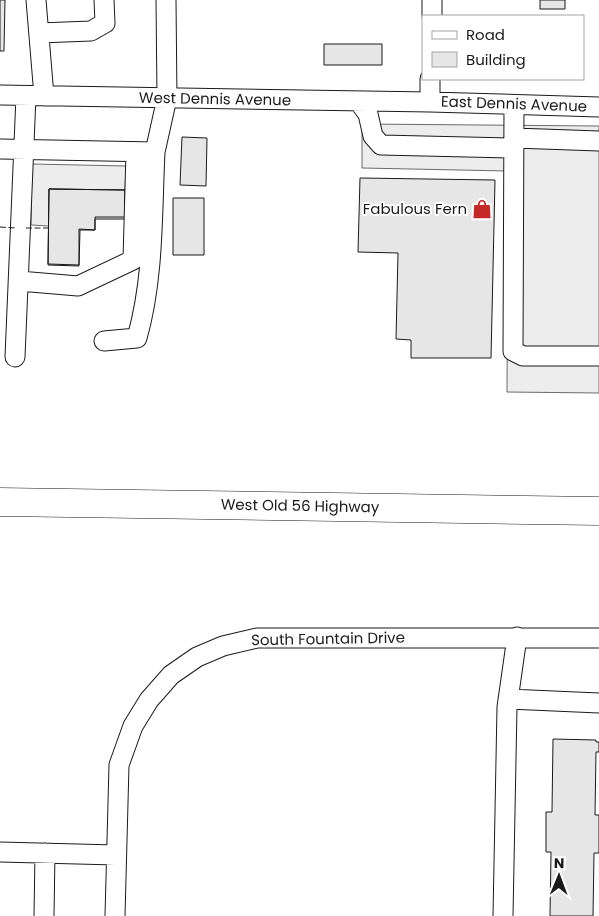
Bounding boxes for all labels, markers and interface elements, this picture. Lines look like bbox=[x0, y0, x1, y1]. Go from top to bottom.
legend bbox=[422, 15, 584, 80]
text: Road bbox=[466, 24, 505, 45]
text: Building bbox=[466, 49, 526, 70]
street label: West Dennis Avenue bbox=[139, 87, 291, 110]
street label: East Dennis Avenue bbox=[441, 90, 587, 117]
place label: Fabulous Fern bbox=[363, 198, 467, 219]
shop icon: Fabulous Fern bbox=[471, 198, 493, 220]
street label: West Old 56 Highway bbox=[221, 494, 380, 517]
street label: South Fountain Drive bbox=[251, 627, 405, 650]
north arrow bbox=[534, 851, 584, 901]
text: N bbox=[554, 853, 565, 873]

